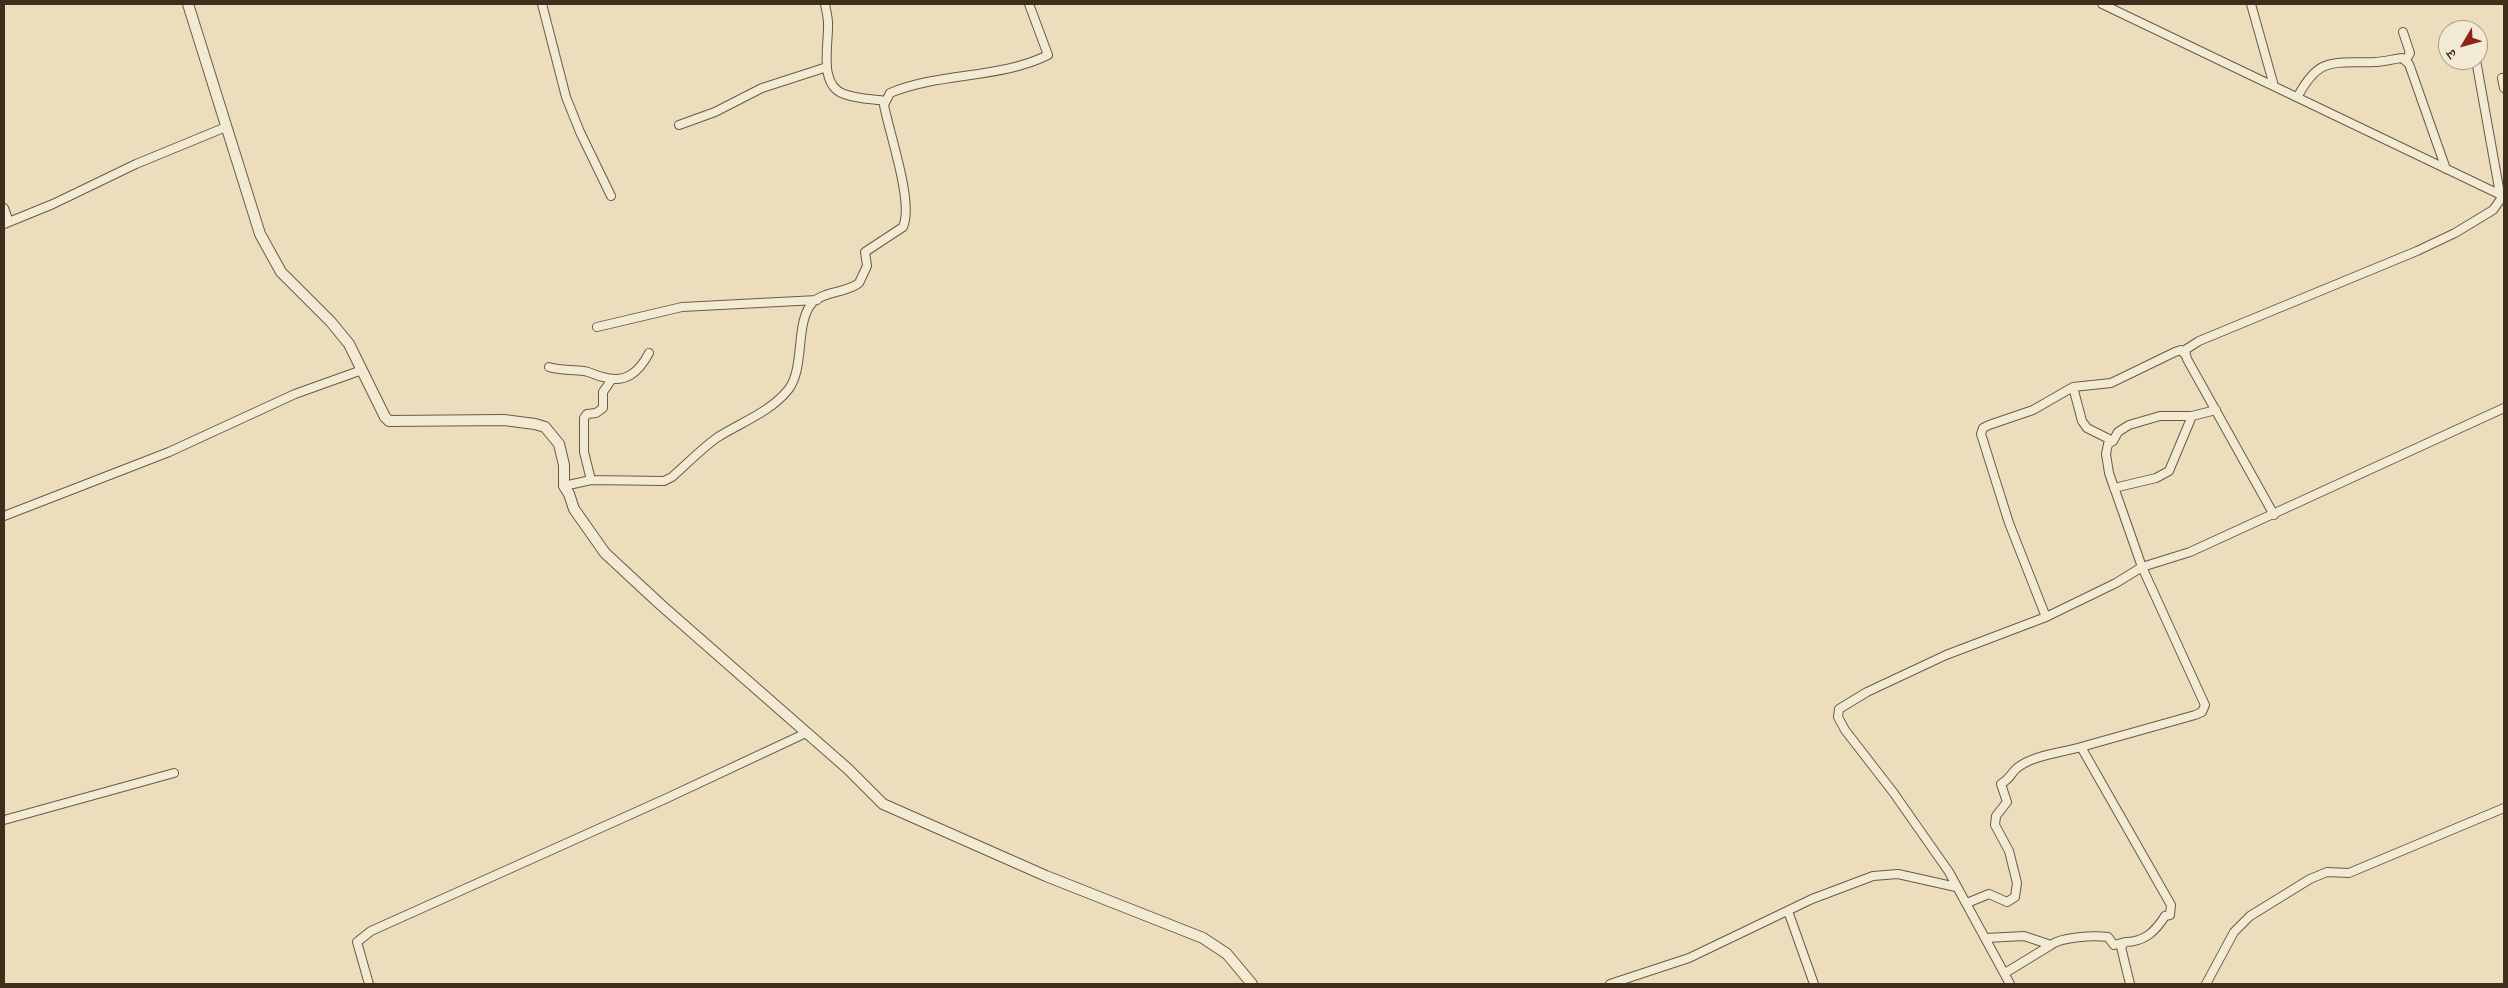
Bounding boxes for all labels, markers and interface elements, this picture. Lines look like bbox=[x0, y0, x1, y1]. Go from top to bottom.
north arrow bbox=[2438, 20, 2488, 70]
text: उ bbox=[2442, 45, 2461, 62]

